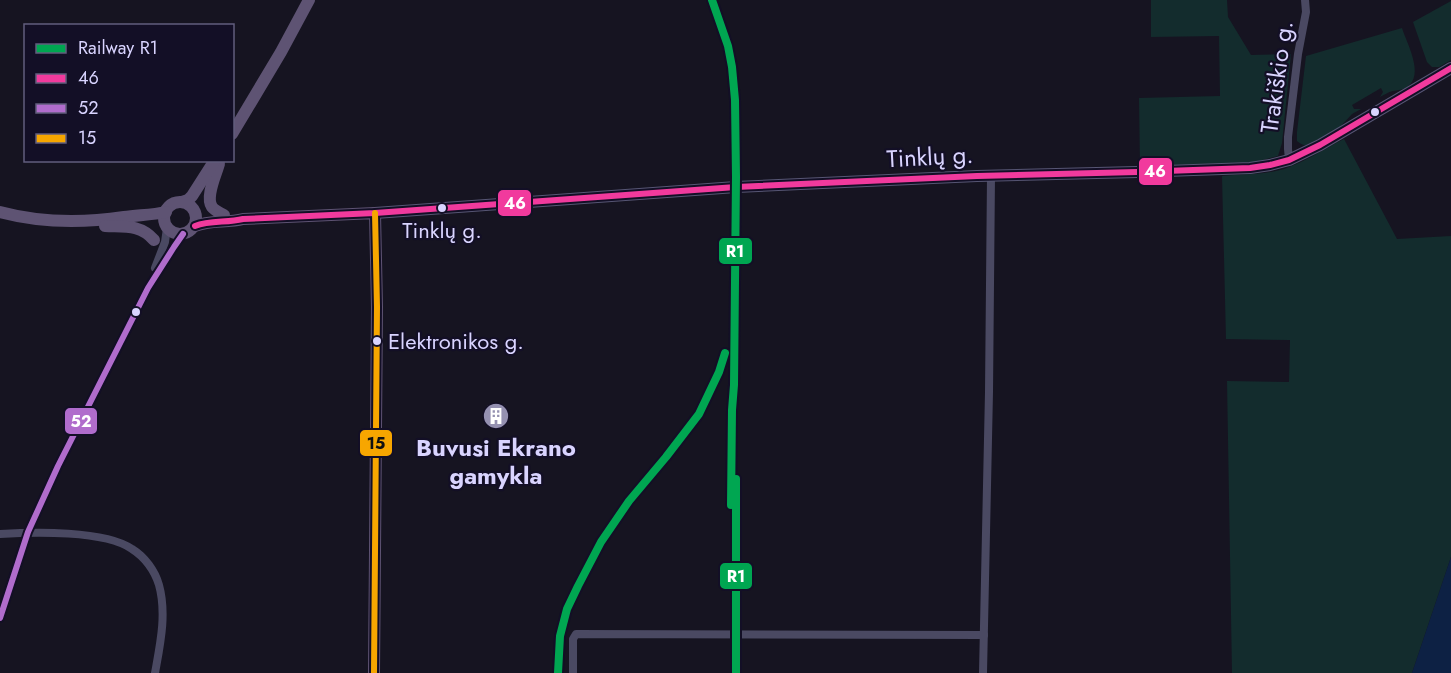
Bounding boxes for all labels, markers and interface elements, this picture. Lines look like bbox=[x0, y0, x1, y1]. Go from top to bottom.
street label: Trakiškio g. bbox=[1251, 18, 1302, 136]
legend bbox=[24, 24, 234, 162]
text: Railway R1 bbox=[78, 35, 158, 61]
text: 46 bbox=[78, 65, 99, 91]
text: 52 bbox=[78, 95, 98, 121]
unlabelled marker bbox=[1369, 106, 1381, 118]
text: 15 bbox=[78, 125, 96, 151]
street label: Tinklų g. bbox=[886, 137, 974, 176]
line badge: 46 bbox=[1138, 157, 1173, 186]
text: 46 bbox=[1144, 160, 1166, 183]
line badge: 46 bbox=[497, 189, 532, 217]
text: 46 bbox=[504, 192, 526, 215]
marker: Tinklų g. bbox=[436, 202, 448, 214]
place label: Tinklų g. bbox=[402, 214, 482, 246]
line badge: R1 bbox=[718, 237, 753, 265]
text: R1 bbox=[726, 240, 744, 263]
unlabelled marker bbox=[130, 306, 142, 318]
place label: Elektronikos g. bbox=[388, 325, 524, 357]
marker: Elektronikos g. bbox=[371, 335, 383, 347]
building icon: Buvusi Ekrano gamykla bbox=[481, 401, 511, 431]
line badge: 52 bbox=[64, 407, 98, 435]
text: 52 bbox=[71, 410, 91, 433]
line badge: 15 bbox=[359, 429, 393, 457]
place label: Buvusi Ekrano gamykla bbox=[416, 430, 576, 493]
text: 15 bbox=[367, 432, 385, 455]
line badge: R1 bbox=[719, 562, 753, 590]
text: R1 bbox=[727, 565, 745, 588]

